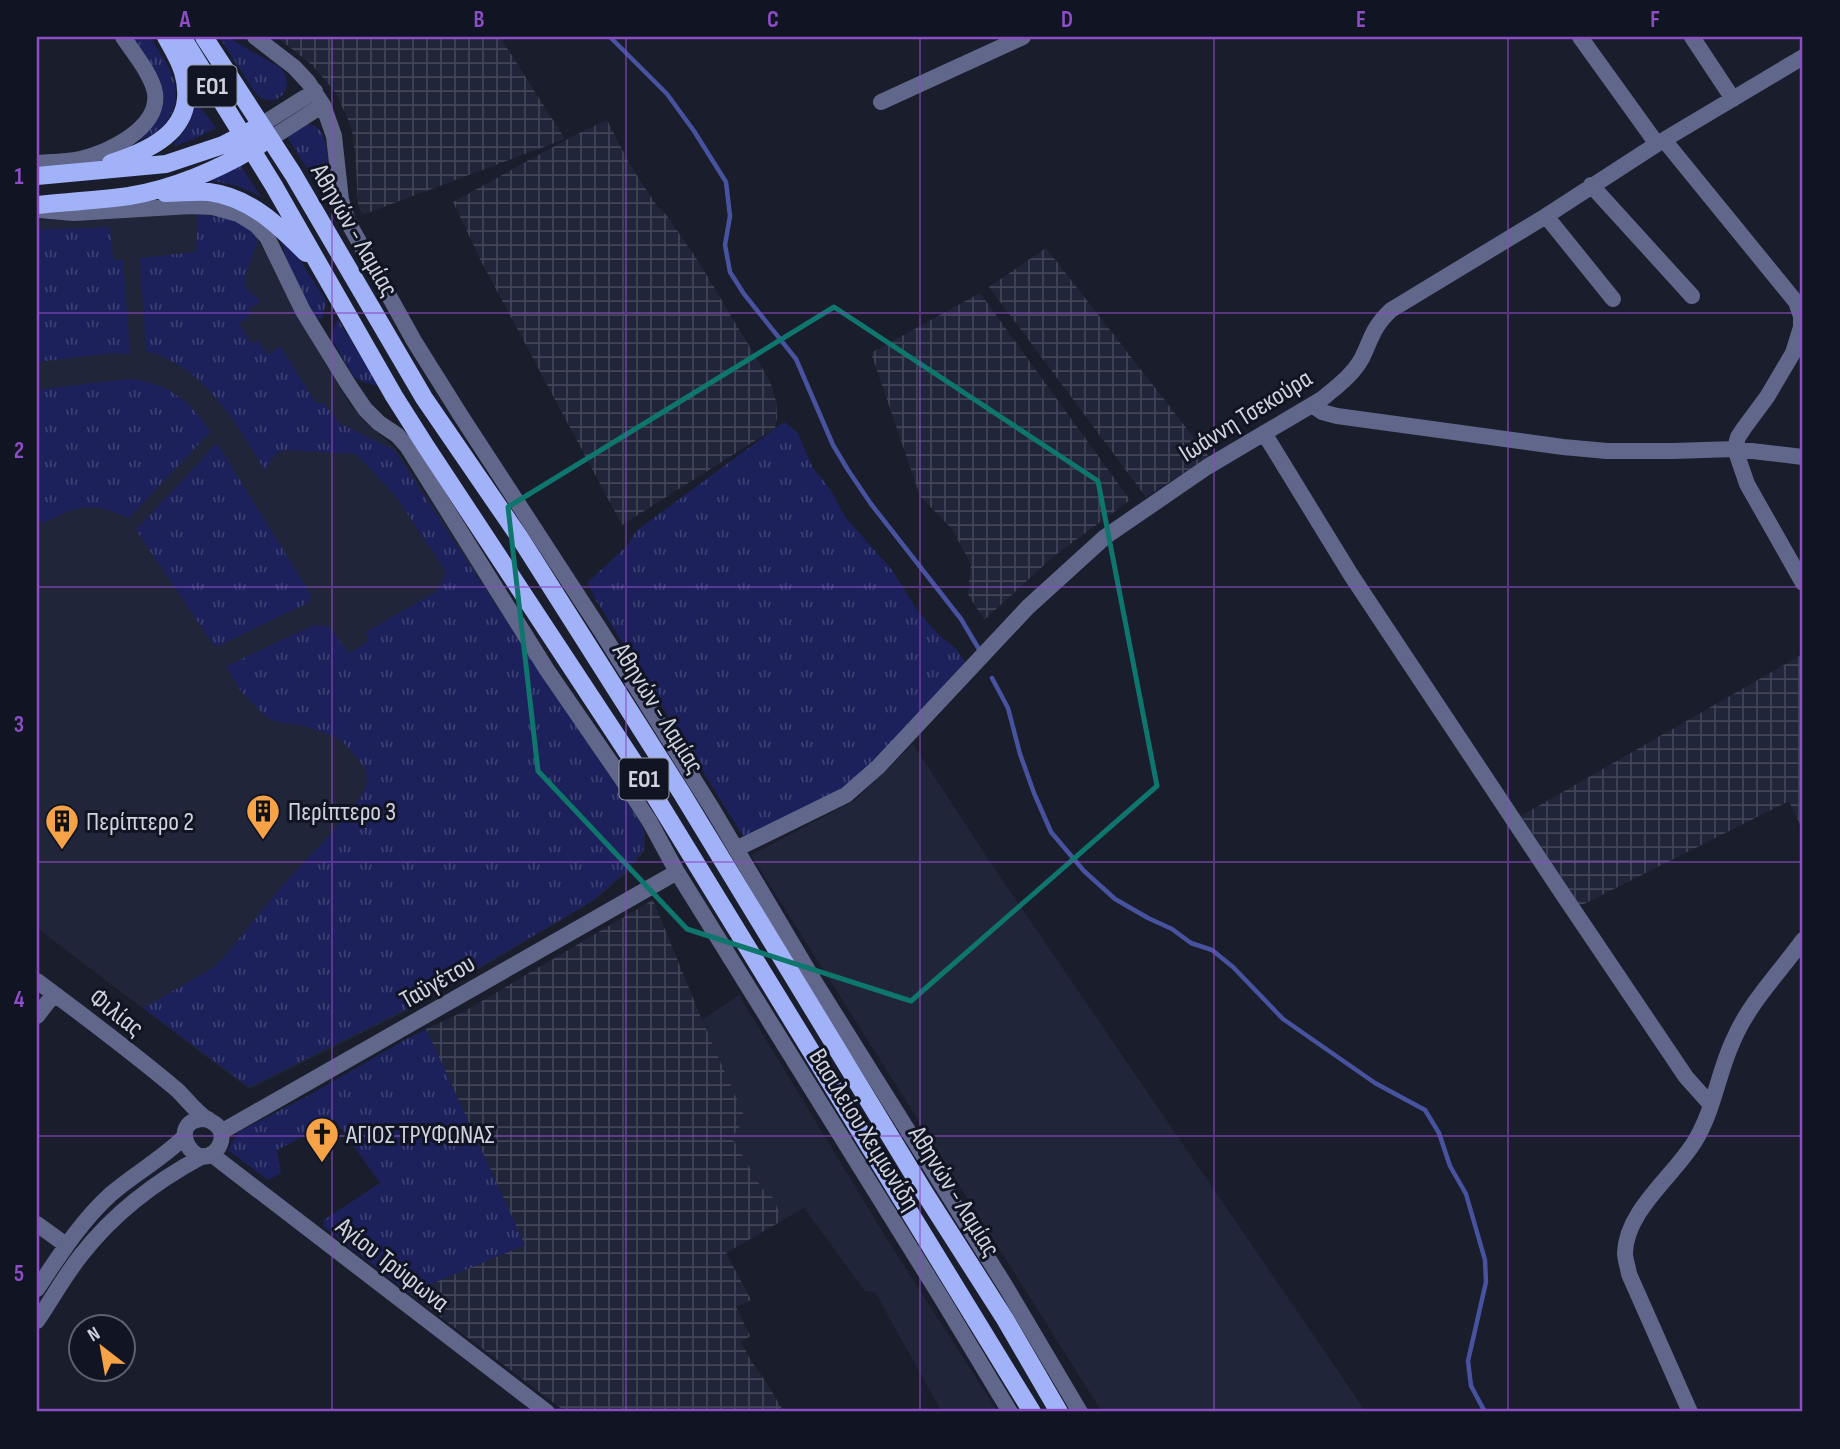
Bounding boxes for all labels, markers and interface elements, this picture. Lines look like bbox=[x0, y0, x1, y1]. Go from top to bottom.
text: A bbox=[179, 6, 192, 34]
text: B bbox=[474, 6, 485, 34]
text: C bbox=[767, 6, 779, 34]
text: D bbox=[1061, 6, 1073, 34]
text: E bbox=[1356, 6, 1366, 34]
text: F bbox=[1650, 6, 1660, 34]
road number: ΕΟ1 bbox=[188, 66, 236, 106]
street label: Αθηνών - Λαμίας bbox=[303, 158, 404, 303]
text: 1 bbox=[14, 163, 24, 191]
street label: Ιωάννη Τσεκούρα bbox=[1174, 363, 1318, 469]
text: 2 bbox=[14, 437, 24, 465]
street label: Αθηνών - Λαμίας bbox=[605, 637, 710, 780]
text: 3 bbox=[14, 711, 24, 739]
road number: ΕΟ1 bbox=[620, 758, 668, 800]
building icon: Περίπτερο 3 bbox=[244, 792, 282, 841]
place label: Περίπτερο 3 bbox=[288, 797, 396, 828]
building icon: Περίπτερο 2 bbox=[43, 802, 81, 851]
place label: Περίπτερο 2 bbox=[86, 807, 194, 838]
street label: Ταϋγέτου bbox=[395, 948, 481, 1016]
street label: Φιλίας bbox=[83, 982, 149, 1044]
text: 4 bbox=[14, 986, 25, 1014]
street label: Βασιλείου Χειμωνίδη bbox=[802, 1043, 926, 1216]
church icon: ΑΓΙΟΣ ΤΡΥΦΩΝΑΣ bbox=[303, 1115, 341, 1164]
place label: ΑΓΙΟΣ ΤΡΥΦΩΝΑΣ bbox=[345, 1120, 495, 1151]
street label: Αθηνών - Λαμίας bbox=[901, 1120, 1006, 1263]
street label: Αγίου Τρύφωνα bbox=[329, 1211, 455, 1319]
text: 5 bbox=[14, 1260, 24, 1288]
north arrow bbox=[66, 1312, 136, 1382]
text: N bbox=[84, 1322, 104, 1347]

